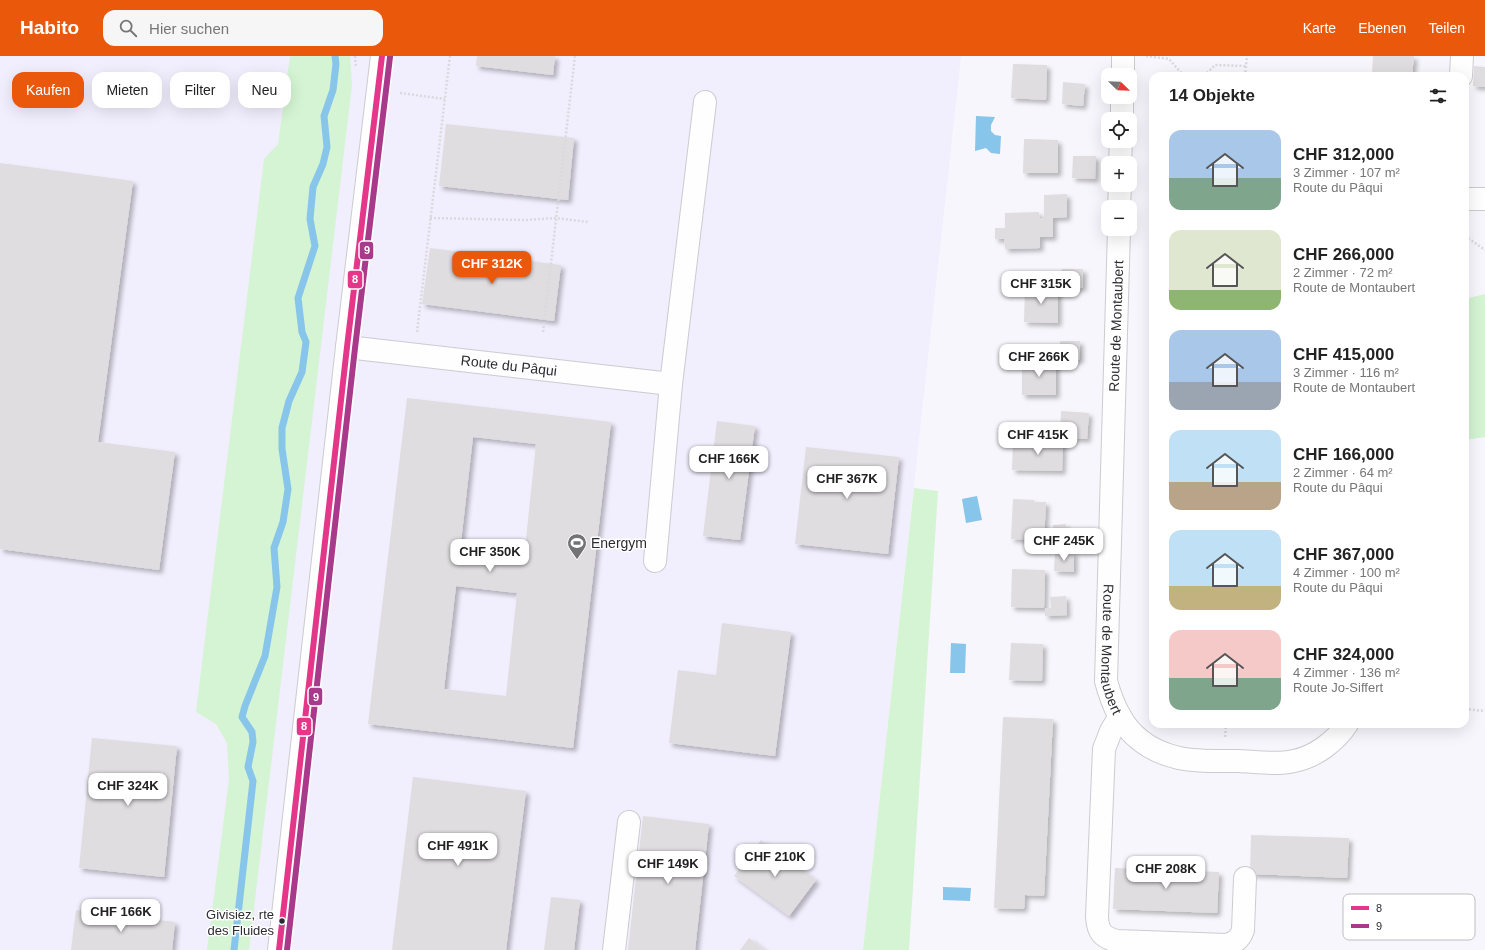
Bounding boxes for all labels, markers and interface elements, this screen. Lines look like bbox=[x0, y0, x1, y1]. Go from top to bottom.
search box bbox=[103, 10, 383, 46]
text: Habito bbox=[20, 17, 79, 38]
icon: search bbox=[117, 17, 139, 39]
text: Hier suchen bbox=[149, 20, 229, 37]
text: Karte bbox=[1303, 20, 1336, 36]
text: Ebenen bbox=[1358, 20, 1406, 36]
text: Teilen bbox=[1428, 20, 1465, 36]
north arrow bbox=[1101, 68, 1137, 104]
map controls bbox=[1101, 68, 1137, 236]
chip: Kaufen bbox=[12, 72, 84, 108]
chip: Mieten bbox=[92, 72, 162, 108]
chip: Filter bbox=[170, 72, 230, 108]
chip: Neu bbox=[238, 72, 291, 108]
icon: filters bbox=[1427, 85, 1449, 107]
text: 14 Objekte bbox=[1169, 86, 1255, 105]
button: locate bbox=[1101, 112, 1137, 148]
text: CHF 312,000 bbox=[1293, 145, 1394, 164]
icon: home bbox=[1201, 146, 1249, 194]
button: + bbox=[1101, 156, 1137, 192]
text: 3 Zimmer · 107 m² bbox=[1293, 165, 1400, 180]
text: Route du Pâqui bbox=[1293, 180, 1383, 195]
button: − bbox=[1101, 200, 1137, 236]
line badge: 9 bbox=[359, 241, 374, 260]
text: 9 bbox=[364, 244, 370, 256]
text: CHF 266,000 bbox=[1293, 245, 1394, 264]
icon: home bbox=[1201, 246, 1249, 294]
pin: CHF 312K bbox=[451, 251, 533, 285]
text: CHF 312K bbox=[461, 256, 523, 271]
street label: Route de Montaubert bbox=[1106, 260, 1126, 392]
text: 2 Zimmer · 72 m² bbox=[1293, 265, 1393, 280]
line badge: 8 bbox=[347, 270, 363, 289]
pin: CHF 315K bbox=[1000, 271, 1082, 305]
text: 8 bbox=[352, 273, 358, 285]
text: CHF 315K bbox=[1010, 276, 1072, 291]
text: Route de Montaubert bbox=[1293, 280, 1415, 295]
pin: CHF 266K bbox=[998, 344, 1080, 378]
text: CHF 415,000 bbox=[1293, 345, 1394, 364]
icon: home bbox=[1201, 346, 1249, 394]
text: CHF 266K bbox=[1008, 349, 1070, 364]
street label: Route du Pâqui bbox=[460, 352, 558, 379]
text: 3 Zimmer · 116 m² bbox=[1293, 365, 1399, 380]
text: Route de Montaubert bbox=[1293, 380, 1415, 395]
pin: CHF 415K bbox=[997, 422, 1079, 456]
text: CHF 415K bbox=[1007, 427, 1069, 442]
text: CHF 166,000 bbox=[1293, 445, 1394, 464]
pin: CHF 166K bbox=[688, 446, 770, 480]
icon: home bbox=[1201, 446, 1249, 494]
text: CHF 166K bbox=[698, 451, 760, 466]
text: 2 Zimmer · 64 m² bbox=[1293, 465, 1393, 480]
pin: CHF 367K bbox=[806, 466, 888, 500]
text: CHF 367K bbox=[816, 471, 878, 486]
text: Route du Pâqui bbox=[1293, 480, 1383, 495]
pin: CHF 245K bbox=[1023, 528, 1105, 562]
sports icon: Energym bbox=[566, 532, 588, 560]
text: CHF 245K bbox=[1033, 533, 1095, 548]
place label: Energym bbox=[591, 535, 647, 551]
pin: CHF 350K bbox=[449, 539, 531, 573]
text: CHF 350K bbox=[459, 544, 521, 559]
text: CHF 367,000 bbox=[1293, 545, 1394, 564]
icon: home bbox=[1201, 546, 1249, 594]
text: 4 Zimmer · 100 m² bbox=[1293, 565, 1400, 580]
text: Route du Pâqui bbox=[1293, 580, 1383, 595]
street label: Route de Montaubert bbox=[1098, 584, 1125, 717]
text: CHF 324,000 bbox=[1293, 645, 1394, 664]
icon: home bbox=[1201, 646, 1249, 694]
text: 4 Zimmer · 136 m² bbox=[1293, 665, 1400, 680]
text: Route Jo-Siffert bbox=[1293, 680, 1383, 695]
line badge: 9 bbox=[308, 687, 323, 706]
text: 9 bbox=[313, 691, 319, 703]
line badge: 8 bbox=[296, 717, 312, 736]
text: 8 bbox=[301, 720, 307, 732]
pin: CHF 324K bbox=[87, 773, 169, 807]
text: CHF 324K bbox=[97, 778, 159, 793]
pin: CHF 491K bbox=[417, 833, 499, 867]
text: CHF 491K bbox=[427, 838, 489, 853]
pin: CHF 210K bbox=[734, 844, 816, 878]
text: CHF 210K bbox=[744, 849, 806, 864]
pin: CHF 149K bbox=[627, 851, 709, 885]
text: CHF 149K bbox=[637, 856, 699, 871]
pin: CHF 208K bbox=[1125, 856, 1207, 890]
text: CHF 208K bbox=[1135, 861, 1197, 876]
legend bbox=[1343, 894, 1475, 940]
pin: CHF 166K bbox=[80, 899, 162, 933]
text: 8 bbox=[1376, 902, 1382, 914]
text: CHF 166K bbox=[90, 904, 152, 919]
place label: Givisiez, rte des Fluides bbox=[206, 907, 274, 938]
marker: Givisiez, rte des Fluides bbox=[277, 916, 287, 926]
text: 9 bbox=[1376, 920, 1382, 932]

